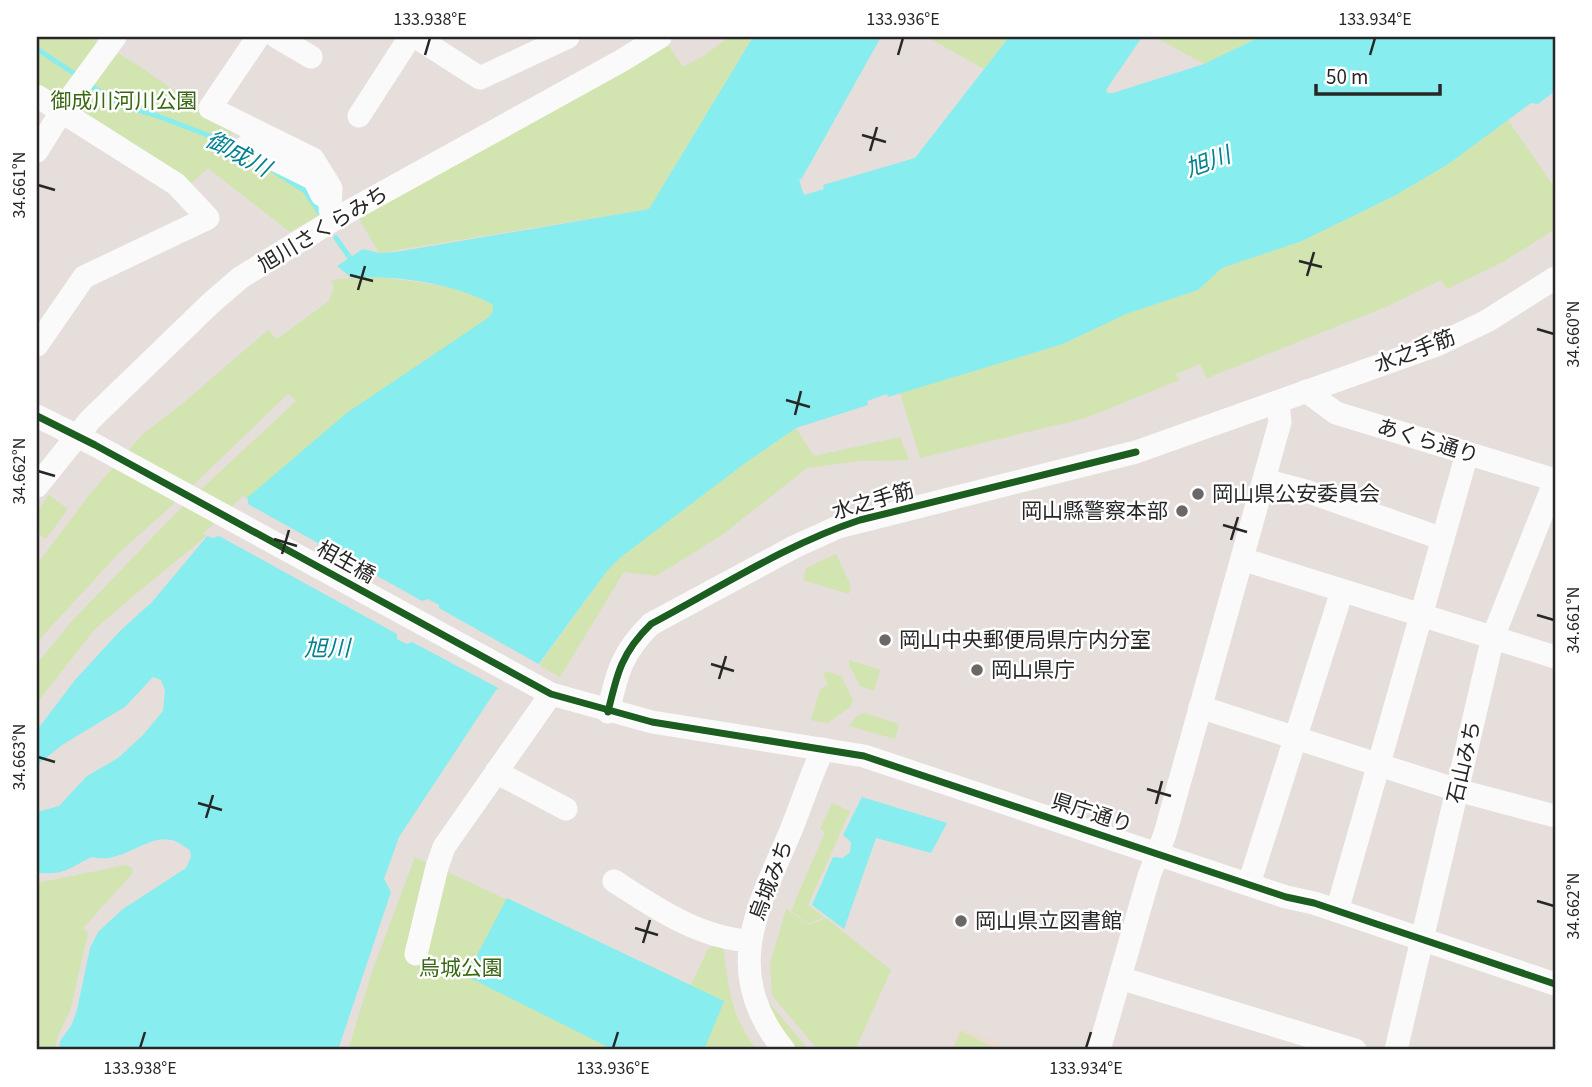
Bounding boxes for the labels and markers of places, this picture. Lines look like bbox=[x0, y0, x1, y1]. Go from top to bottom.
place label: 岡山県公安委員会 bbox=[1212, 479, 1380, 509]
marker: 岡山県公安委員会 bbox=[1190, 486, 1206, 502]
place label: 岡山縣警察本部 bbox=[1021, 496, 1168, 526]
marker: 岡山縣警察本部 bbox=[1174, 503, 1190, 519]
place label: 岡山中央郵便局県庁内分室 bbox=[899, 625, 1151, 655]
marker: 岡山中央郵便局県庁内分室 bbox=[877, 632, 893, 648]
place label: 岡山県庁 bbox=[991, 655, 1075, 685]
marker: 岡山県庁 bbox=[969, 662, 985, 678]
place label: 岡山県立図書館 bbox=[975, 906, 1122, 936]
marker: 岡山県立図書館 bbox=[953, 913, 969, 929]

